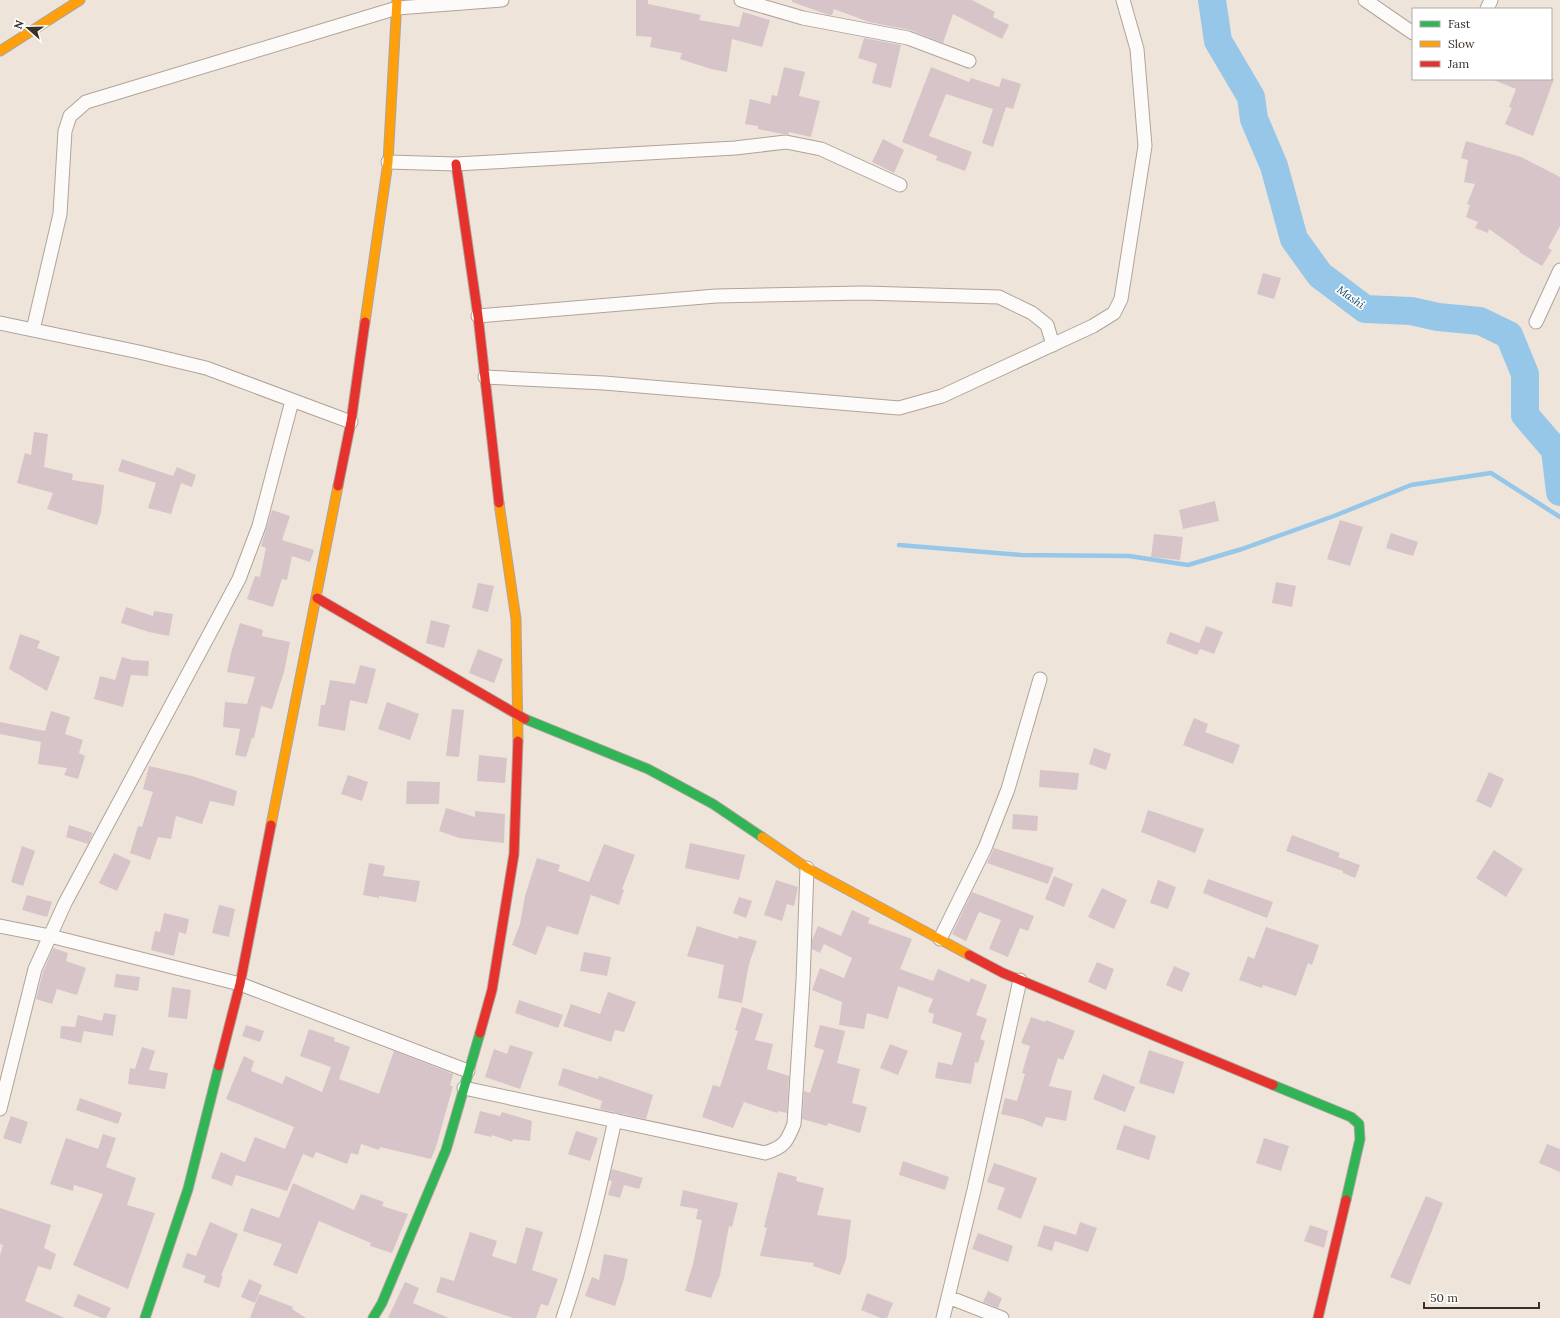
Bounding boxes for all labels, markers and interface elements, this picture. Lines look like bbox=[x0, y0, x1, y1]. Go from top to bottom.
north arrow bbox=[8, 8, 48, 48]
legend bbox=[1412, 8, 1552, 80]
text: Fast bbox=[1448, 16, 1471, 31]
text: N bbox=[11, 18, 27, 31]
text: Slow bbox=[1448, 36, 1475, 51]
text: Jam bbox=[1447, 56, 1469, 71]
water label: Mashi bbox=[1335, 282, 1368, 312]
scale bar bbox=[1424, 1284, 1539, 1310]
text: 50 m bbox=[1430, 1290, 1458, 1305]

